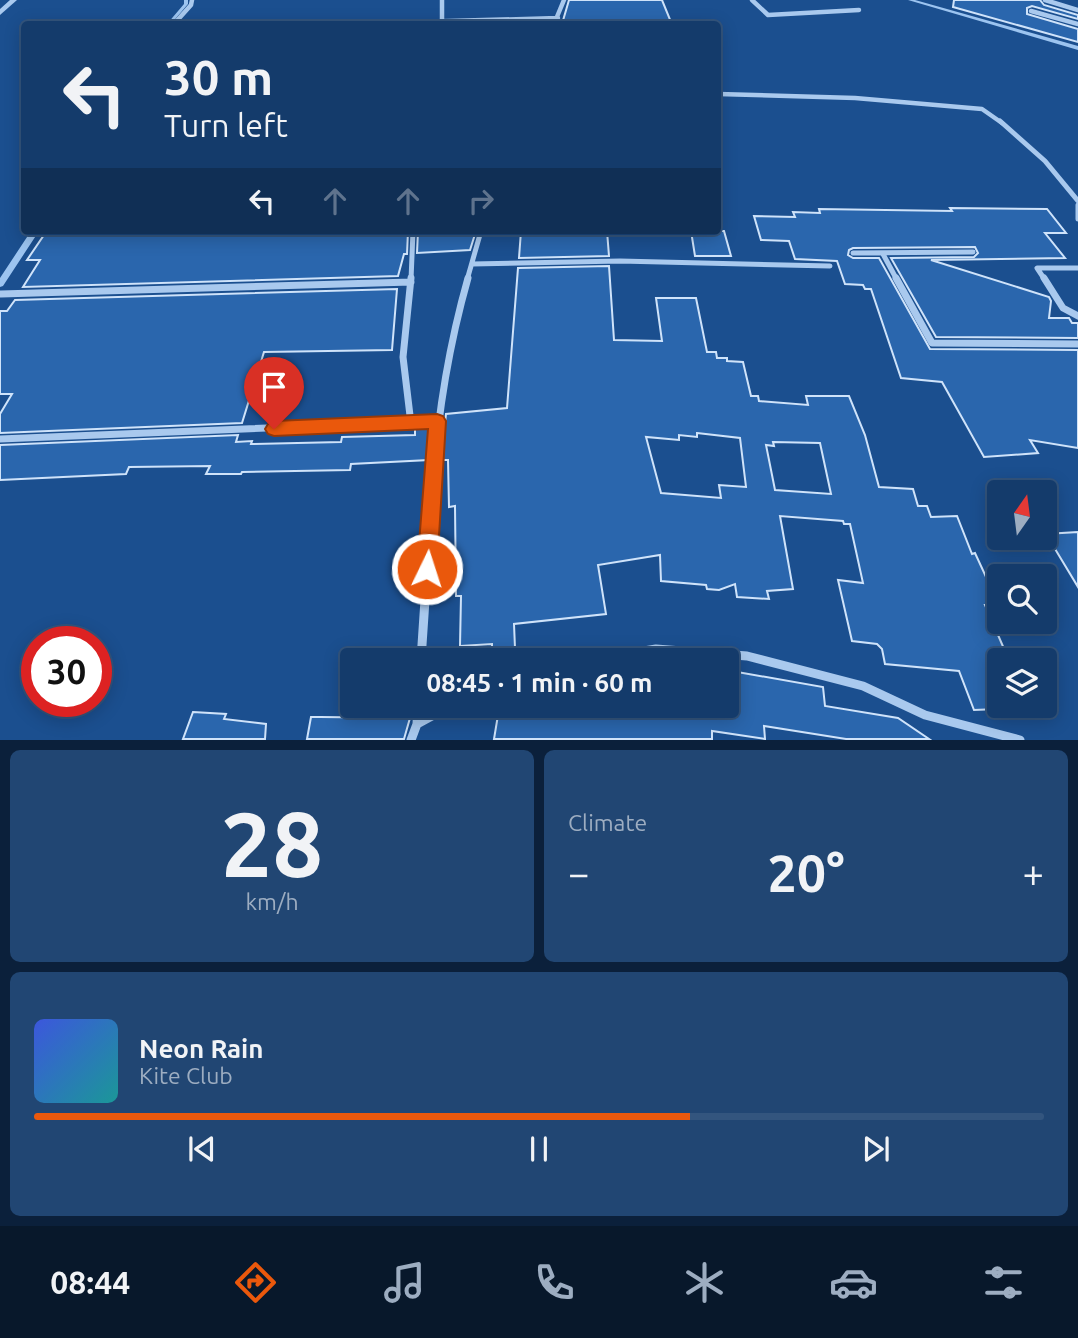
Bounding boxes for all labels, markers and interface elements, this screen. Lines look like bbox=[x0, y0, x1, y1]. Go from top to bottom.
icon: left bbox=[49, 49, 140, 140]
text: 30 m bbox=[164, 49, 273, 104]
text: Turn left bbox=[164, 107, 288, 143]
icon: left bbox=[243, 182, 281, 220]
icon: ahead bbox=[316, 182, 354, 220]
icon: ahead bbox=[389, 182, 427, 220]
icon: right bbox=[462, 182, 500, 220]
pin bbox=[244, 357, 304, 429]
icon: arrive bbox=[255, 368, 293, 406]
north arrow bbox=[987, 480, 1057, 550]
map controls bbox=[987, 480, 1057, 718]
position arrow bbox=[390, 532, 464, 606]
button: search bbox=[987, 564, 1057, 634]
speed limit sign: 30 bbox=[21, 626, 112, 717]
button: layers bbox=[987, 648, 1057, 718]
text: 08:45 · 1 min · 60 m bbox=[426, 668, 653, 697]
text: 28 bbox=[221, 792, 323, 894]
text: Climate bbox=[568, 810, 647, 835]
text: 20° bbox=[767, 844, 845, 902]
text: − bbox=[568, 852, 589, 894]
text: + bbox=[1023, 852, 1044, 894]
text: km/h bbox=[245, 889, 299, 914]
text: Neon Rain bbox=[139, 1034, 264, 1063]
text: Kite Club bbox=[139, 1063, 233, 1088]
icon: previous bbox=[183, 1130, 221, 1168]
icon: pause bbox=[520, 1130, 558, 1168]
icon: next bbox=[857, 1130, 895, 1168]
icon: directions bbox=[231, 1258, 280, 1307]
icon: music bbox=[380, 1258, 429, 1307]
icon: phone bbox=[530, 1258, 579, 1307]
icon: climate bbox=[680, 1258, 729, 1307]
icon: car bbox=[829, 1258, 878, 1307]
icon: filters bbox=[979, 1258, 1028, 1307]
text: 08:44 bbox=[50, 1264, 130, 1300]

